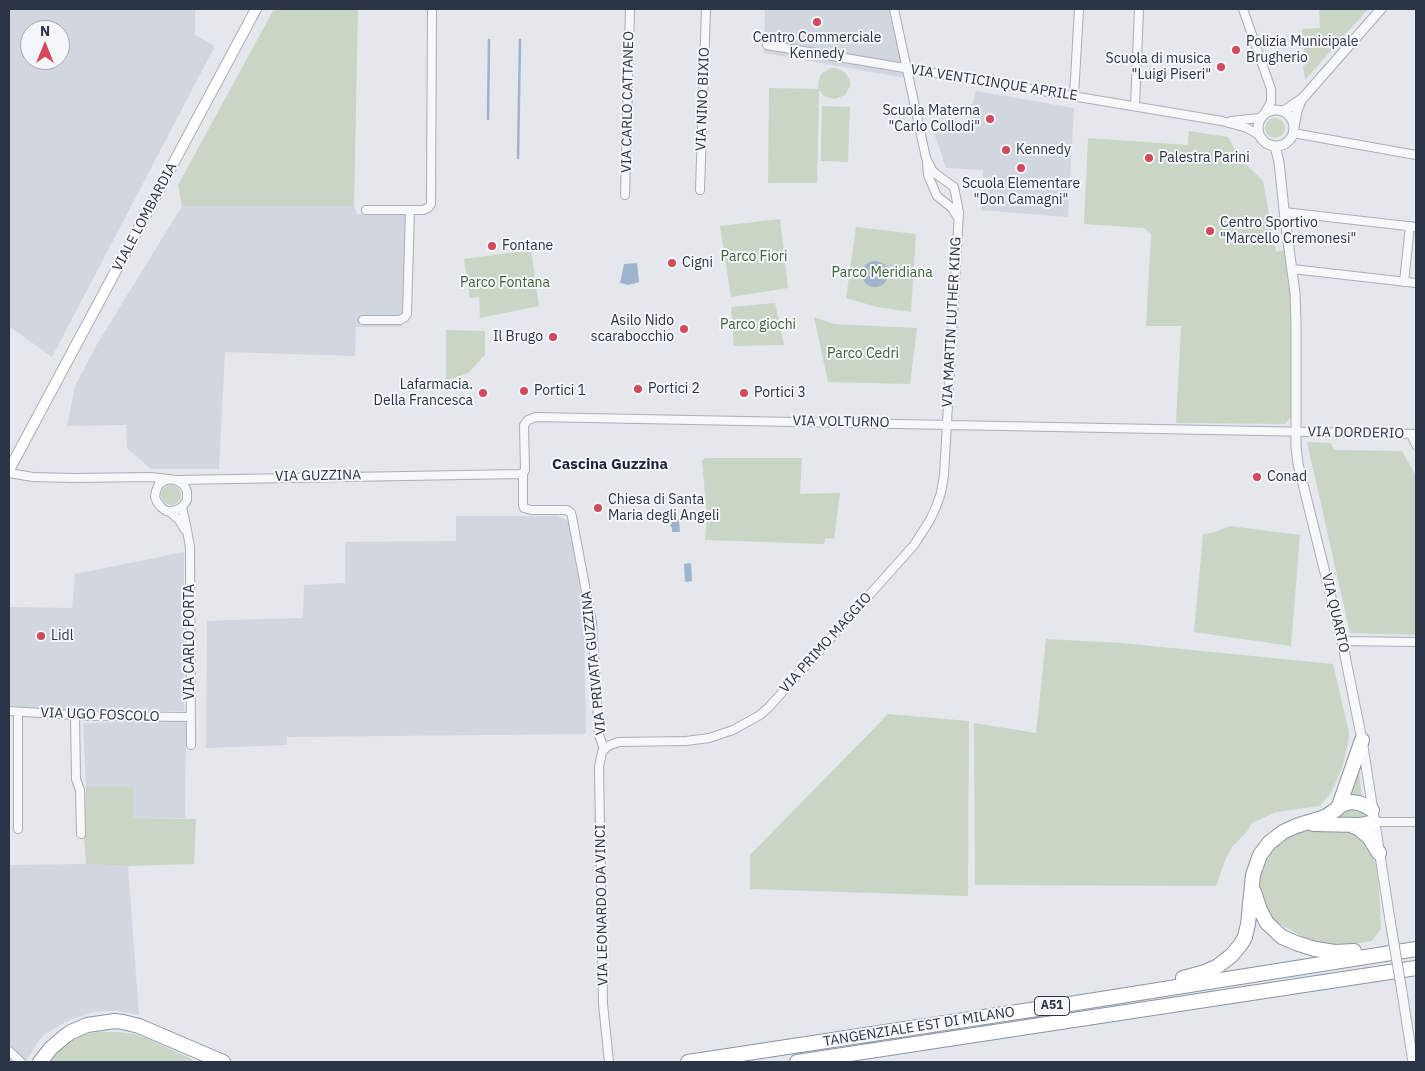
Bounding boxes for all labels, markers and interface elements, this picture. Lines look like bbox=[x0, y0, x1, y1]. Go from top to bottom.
marker: Centro Commerciale Kennedy bbox=[811, 16, 823, 28]
north arrow bbox=[20, 20, 70, 70]
text: N bbox=[40, 22, 50, 40]
place label: Centro Commerciale Kennedy bbox=[753, 30, 881, 62]
street label: VIA CARLO CATTANEO bbox=[618, 31, 638, 173]
place label: Polizia Municipale Brugherio bbox=[1246, 34, 1359, 66]
marker: Polizia Municipale Brugherio bbox=[1230, 44, 1242, 56]
street label: VIA NINO BIXIO bbox=[693, 47, 713, 151]
place label: Scuola di musica "Luigi Piseri" bbox=[1106, 51, 1211, 84]
marker: Scuola di musica "Luigi Piseri" bbox=[1215, 61, 1227, 73]
street label: VIA VENTICINQUE APRILE bbox=[909, 62, 1079, 104]
place label: Scuola Materna "Carlo Collodi" bbox=[882, 103, 980, 136]
marker: Scuola Materna "Carlo Collodi" bbox=[984, 113, 996, 125]
place label: Kennedy bbox=[1016, 142, 1071, 158]
marker: Kennedy bbox=[1000, 144, 1012, 156]
place label: Palestra Parini bbox=[1159, 150, 1250, 166]
marker: Palestra Parini bbox=[1143, 152, 1155, 164]
street label: VIALE LOMBARDIA bbox=[109, 160, 181, 274]
marker: Scuola Elementare "Don Camagni" bbox=[1015, 162, 1027, 174]
place label: Scuola Elementare "Don Camagni" bbox=[962, 176, 1080, 208]
place label: Centro Sportivo "Marcello Cremonesi" bbox=[1220, 215, 1356, 248]
marker: Centro Sportivo "Marcello Cremonesi" bbox=[1204, 225, 1216, 237]
street label: VIA MARTIN LUTHER KING bbox=[939, 236, 965, 408]
place label: Fontane bbox=[502, 238, 553, 254]
marker: Fontane bbox=[486, 240, 498, 252]
park label: Parco Fiori bbox=[721, 249, 787, 265]
place label: Cigni bbox=[682, 255, 713, 271]
marker: Cigni bbox=[666, 257, 678, 269]
park label: Parco Meridiana bbox=[831, 265, 933, 281]
park label: Parco Fontana bbox=[460, 275, 550, 291]
place label: Asilo Nido scarabocchio bbox=[591, 313, 674, 346]
park label: Parco giochi bbox=[720, 317, 796, 333]
marker: Asilo Nido scarabocchio bbox=[678, 323, 690, 335]
place label: Il Brugo bbox=[493, 329, 543, 345]
marker: Il Brugo bbox=[547, 331, 559, 343]
park label: Parco Cedri bbox=[827, 346, 899, 362]
place label: Lafarmacia. Della Francesca bbox=[374, 377, 473, 410]
place label: Portici 2 bbox=[648, 381, 700, 397]
place label: Portici 1 bbox=[534, 383, 586, 399]
marker: Portici 2 bbox=[632, 383, 644, 395]
marker: Portici 1 bbox=[518, 385, 530, 397]
place label: Portici 3 bbox=[754, 385, 806, 401]
marker: Lafarmacia. Della Francesca bbox=[477, 387, 489, 399]
marker: Portici 3 bbox=[738, 387, 750, 399]
street label: VIA VOLTURNO bbox=[792, 413, 890, 431]
street label: VIA DORDERIO bbox=[1308, 424, 1404, 442]
district label: Cascina Guzzina bbox=[552, 456, 668, 474]
street label: VIA GUZZINA bbox=[275, 467, 361, 485]
place label: Conad bbox=[1267, 469, 1307, 485]
marker: Conad bbox=[1251, 471, 1263, 483]
place label: Chiesa di Santa Maria degli Angeli bbox=[608, 492, 719, 524]
marker: Chiesa di Santa Maria degli Angeli bbox=[592, 502, 604, 514]
street label: VIA QUARTO bbox=[1318, 572, 1352, 654]
street label: VIA CARLO PORTA bbox=[182, 584, 198, 700]
street label: VIA PRIMO MAGGIO bbox=[777, 589, 875, 697]
street label: VIA PRIVATA GUZZINA bbox=[578, 590, 610, 736]
place label: Lidl bbox=[51, 628, 73, 644]
marker: Lidl bbox=[35, 630, 47, 642]
street label: VIA UGO FOSCOLO bbox=[40, 705, 160, 725]
street label: VIA LEONARDO DA VINCI bbox=[592, 824, 612, 986]
road number: A51 bbox=[1034, 996, 1070, 1016]
street label: TANGENZIALE EST DI MILANO bbox=[822, 1004, 1016, 1050]

